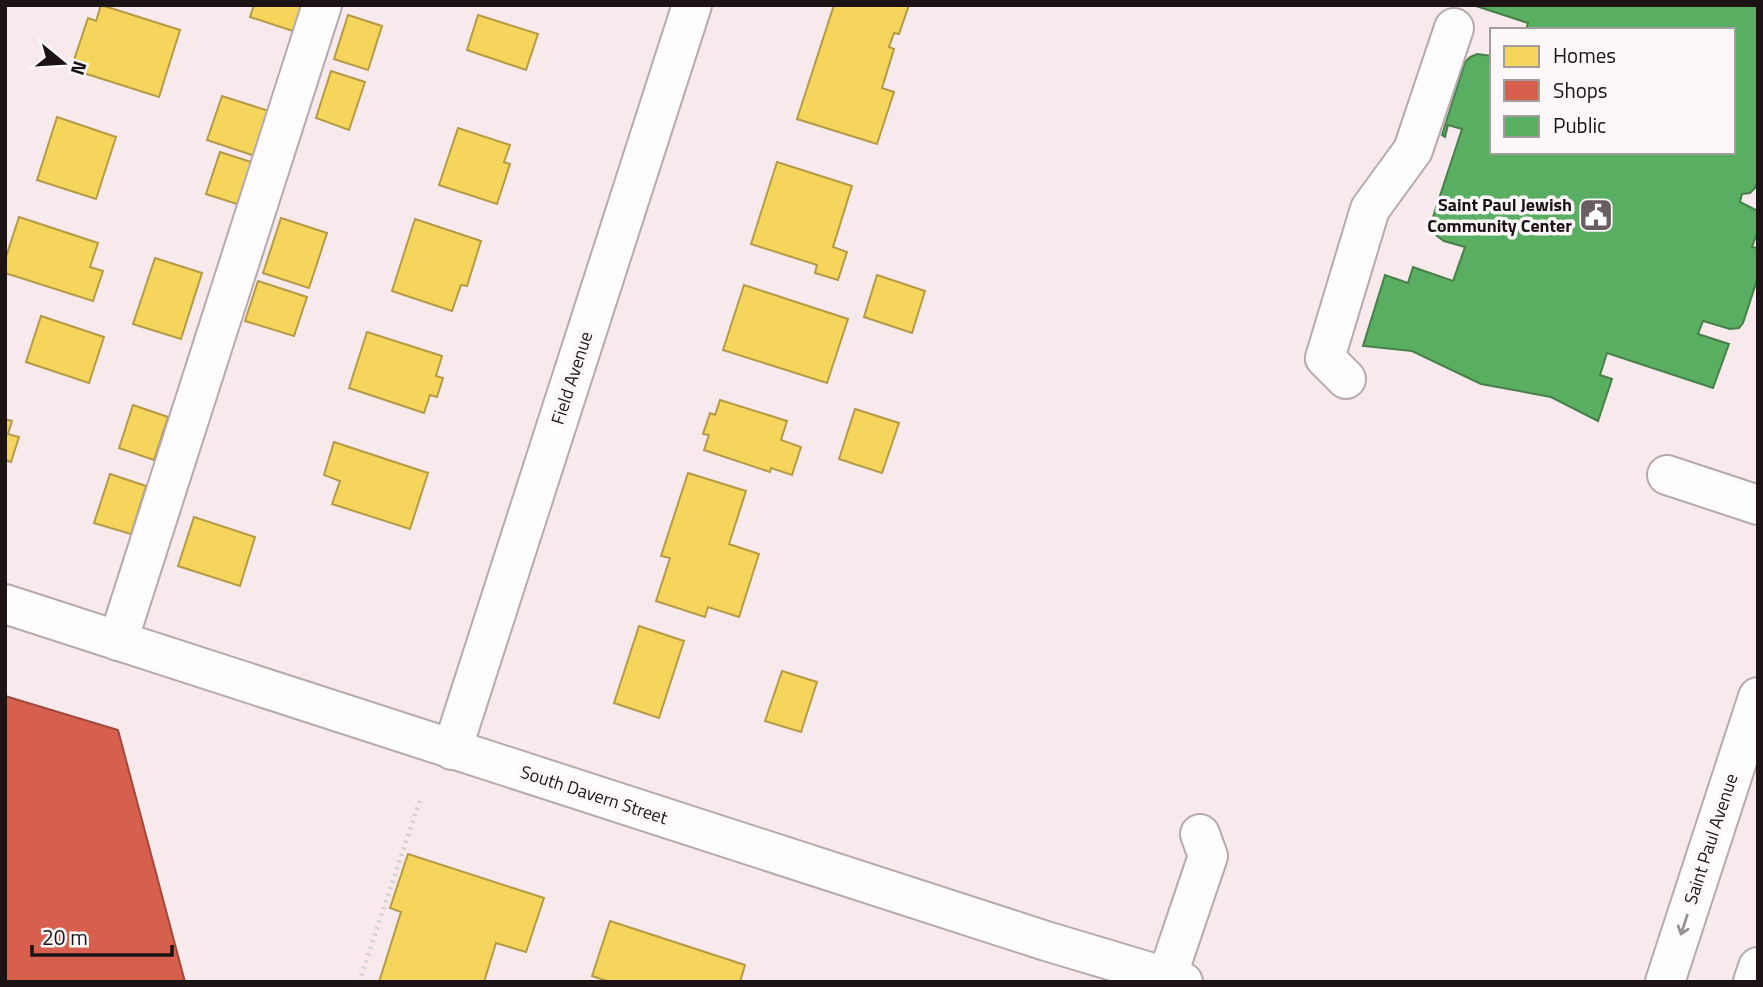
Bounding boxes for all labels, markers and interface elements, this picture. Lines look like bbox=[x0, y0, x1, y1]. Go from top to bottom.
north arrow bbox=[28, 28, 98, 98]
legend bbox=[1490, 28, 1735, 154]
text: Homes bbox=[1553, 39, 1616, 71]
text: N bbox=[64, 58, 95, 79]
text: Shops bbox=[1553, 74, 1608, 106]
text: Public bbox=[1553, 109, 1606, 141]
place label: Saint Paul Jewish Community Center bbox=[1427, 191, 1572, 239]
public building icon: Saint Paul Jewish Community Center bbox=[1577, 196, 1615, 234]
street label: Field Avenue bbox=[544, 328, 599, 428]
street label: South Davern Street bbox=[517, 758, 672, 831]
street label: Saint Paul Avenue bbox=[1677, 770, 1744, 908]
one-way arrow bbox=[1676, 913, 1689, 935]
scale bar bbox=[32, 914, 172, 958]
text: 20 m bbox=[42, 921, 88, 953]

